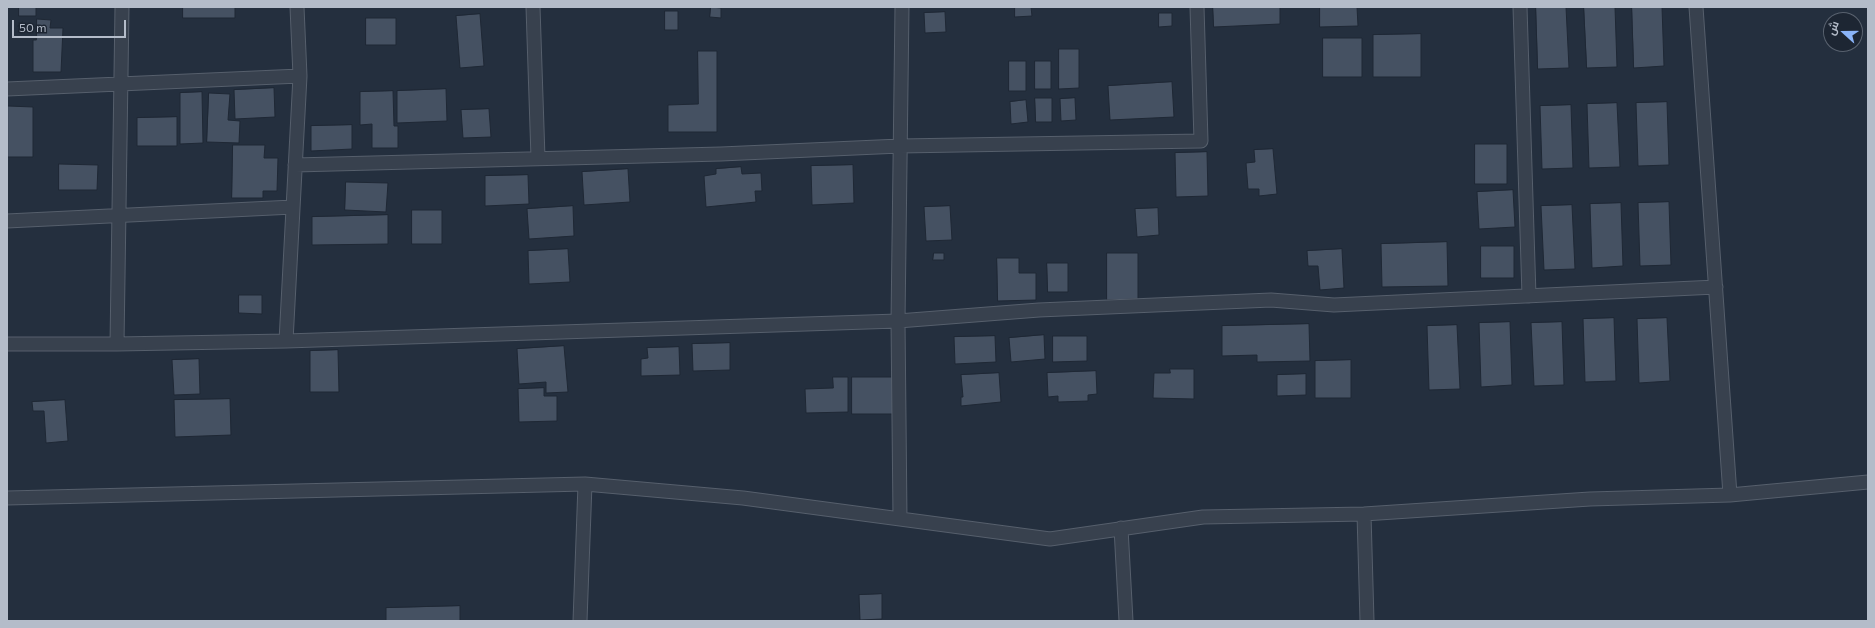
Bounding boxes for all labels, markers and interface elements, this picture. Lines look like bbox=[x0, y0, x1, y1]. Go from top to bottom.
scale bar bbox=[14, 12, 128, 38]
north arrow bbox=[1823, 12, 1863, 52]
text: ش bbox=[1824, 19, 1841, 37]
text: 50 m bbox=[19, 20, 47, 34]

